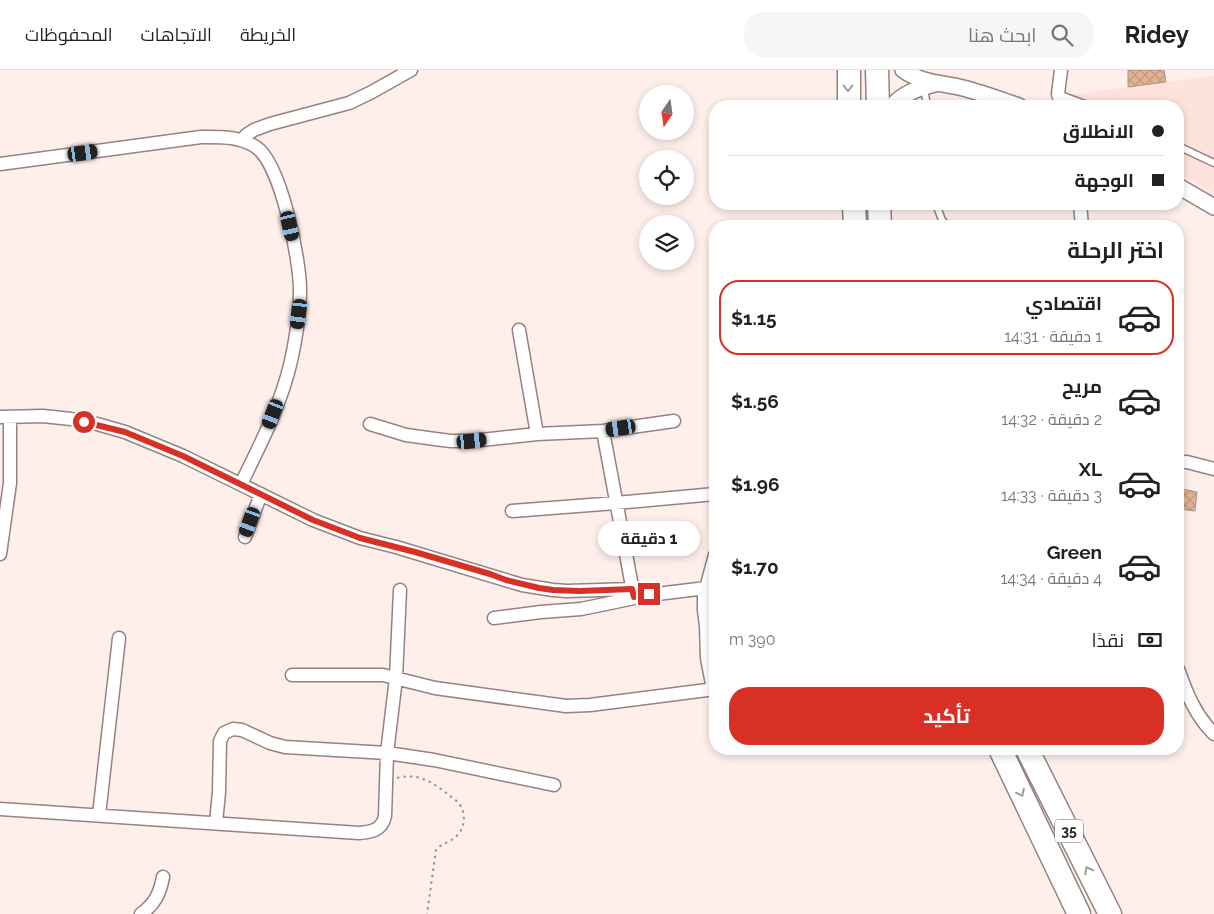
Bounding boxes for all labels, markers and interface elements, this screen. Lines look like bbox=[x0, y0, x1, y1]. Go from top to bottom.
search box bbox=[744, 12, 1094, 57]
text: Ridey bbox=[1124, 20, 1189, 49]
icon: search bbox=[1048, 21, 1076, 49]
text: المحفوظات bbox=[25, 24, 113, 45]
text: الاتجاهات bbox=[141, 24, 212, 45]
text: الخريطة bbox=[240, 24, 296, 45]
text: ابحث هنا bbox=[968, 24, 1036, 46]
one-way arrow bbox=[843, 84, 853, 92]
north arrow bbox=[639, 85, 694, 140]
map controls bbox=[639, 85, 694, 270]
text: الانطلاق bbox=[1063, 120, 1134, 142]
car bbox=[67, 143, 98, 163]
button: locate bbox=[639, 150, 694, 205]
text: الوجهة bbox=[1074, 169, 1134, 191]
car bbox=[279, 210, 300, 242]
button: layers bbox=[639, 215, 694, 270]
text: اختر الرحلة bbox=[1067, 237, 1164, 263]
text: اقتصادي bbox=[1026, 292, 1102, 314]
icon: car bbox=[1117, 295, 1162, 340]
car bbox=[289, 298, 308, 330]
text: $1.15 bbox=[731, 307, 777, 329]
text: 1 دقيقة · 14:31 bbox=[1004, 327, 1102, 346]
text: مريح bbox=[1062, 375, 1102, 397]
icon: car bbox=[1117, 378, 1162, 423]
text: $1.56 bbox=[731, 390, 779, 412]
car bbox=[260, 397, 285, 431]
text: 2 دقيقة · 14:32 bbox=[1001, 410, 1102, 429]
route start bbox=[73, 411, 95, 433]
car bbox=[605, 418, 636, 438]
car bbox=[456, 432, 487, 450]
text: XL bbox=[1079, 458, 1102, 480]
icon: car bbox=[1117, 461, 1162, 506]
text: $1.96 bbox=[731, 473, 779, 495]
text: 3 دقيقة · 14:33 bbox=[1001, 486, 1102, 505]
car bbox=[237, 505, 262, 539]
callout: 1 دقيقة bbox=[598, 522, 700, 556]
text: 1 دقيقة bbox=[621, 529, 677, 548]
text: Green bbox=[1047, 541, 1102, 563]
icon: car bbox=[1117, 544, 1162, 589]
text: $1.70 bbox=[731, 556, 779, 578]
text: 4 دقيقة · 14:34 bbox=[1000, 569, 1102, 588]
route end bbox=[638, 583, 660, 605]
icon: cash bbox=[1136, 626, 1164, 654]
text: نقدًا bbox=[1092, 629, 1124, 651]
text: 390 m bbox=[729, 630, 776, 649]
button: تأكيد bbox=[729, 687, 1164, 745]
one-way arrow bbox=[1014, 788, 1025, 797]
road number: 35 bbox=[1055, 819, 1083, 842]
one-way arrow bbox=[1085, 867, 1095, 876]

